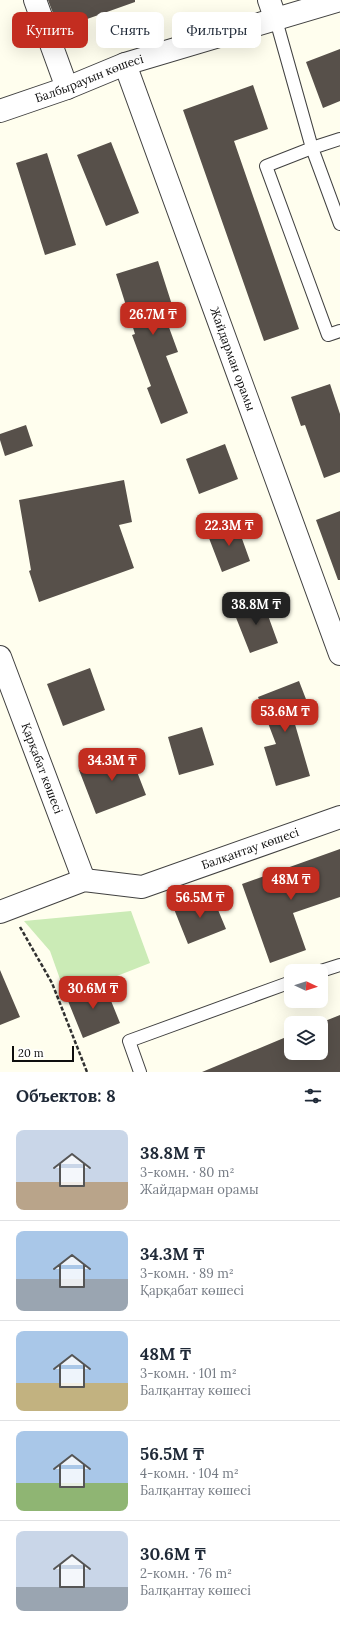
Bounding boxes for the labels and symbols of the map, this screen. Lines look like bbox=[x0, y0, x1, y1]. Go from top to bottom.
street label: Балбырауын көшесі bbox=[33, 51, 145, 105]
pin: 26.7M ₸ bbox=[116, 302, 190, 336]
street label: Жайдарман орамы bbox=[207, 305, 259, 413]
pin: 22.3M ₸ bbox=[192, 513, 266, 547]
pin: 38.8M ₸ bbox=[219, 592, 293, 626]
pin: 53.6M ₸ bbox=[248, 699, 322, 733]
street label: Қарқабат көшесі bbox=[18, 721, 66, 816]
pin: 34.3M ₸ bbox=[75, 748, 149, 782]
street label: Балқантау көшесі bbox=[199, 824, 301, 872]
pin: 48M ₸ bbox=[263, 867, 319, 901]
pin: 56.5M ₸ bbox=[163, 885, 237, 919]
north arrow bbox=[284, 964, 328, 1008]
pin: 30.6M ₸ bbox=[56, 976, 130, 1010]
scale bar bbox=[12, 1044, 74, 1063]

